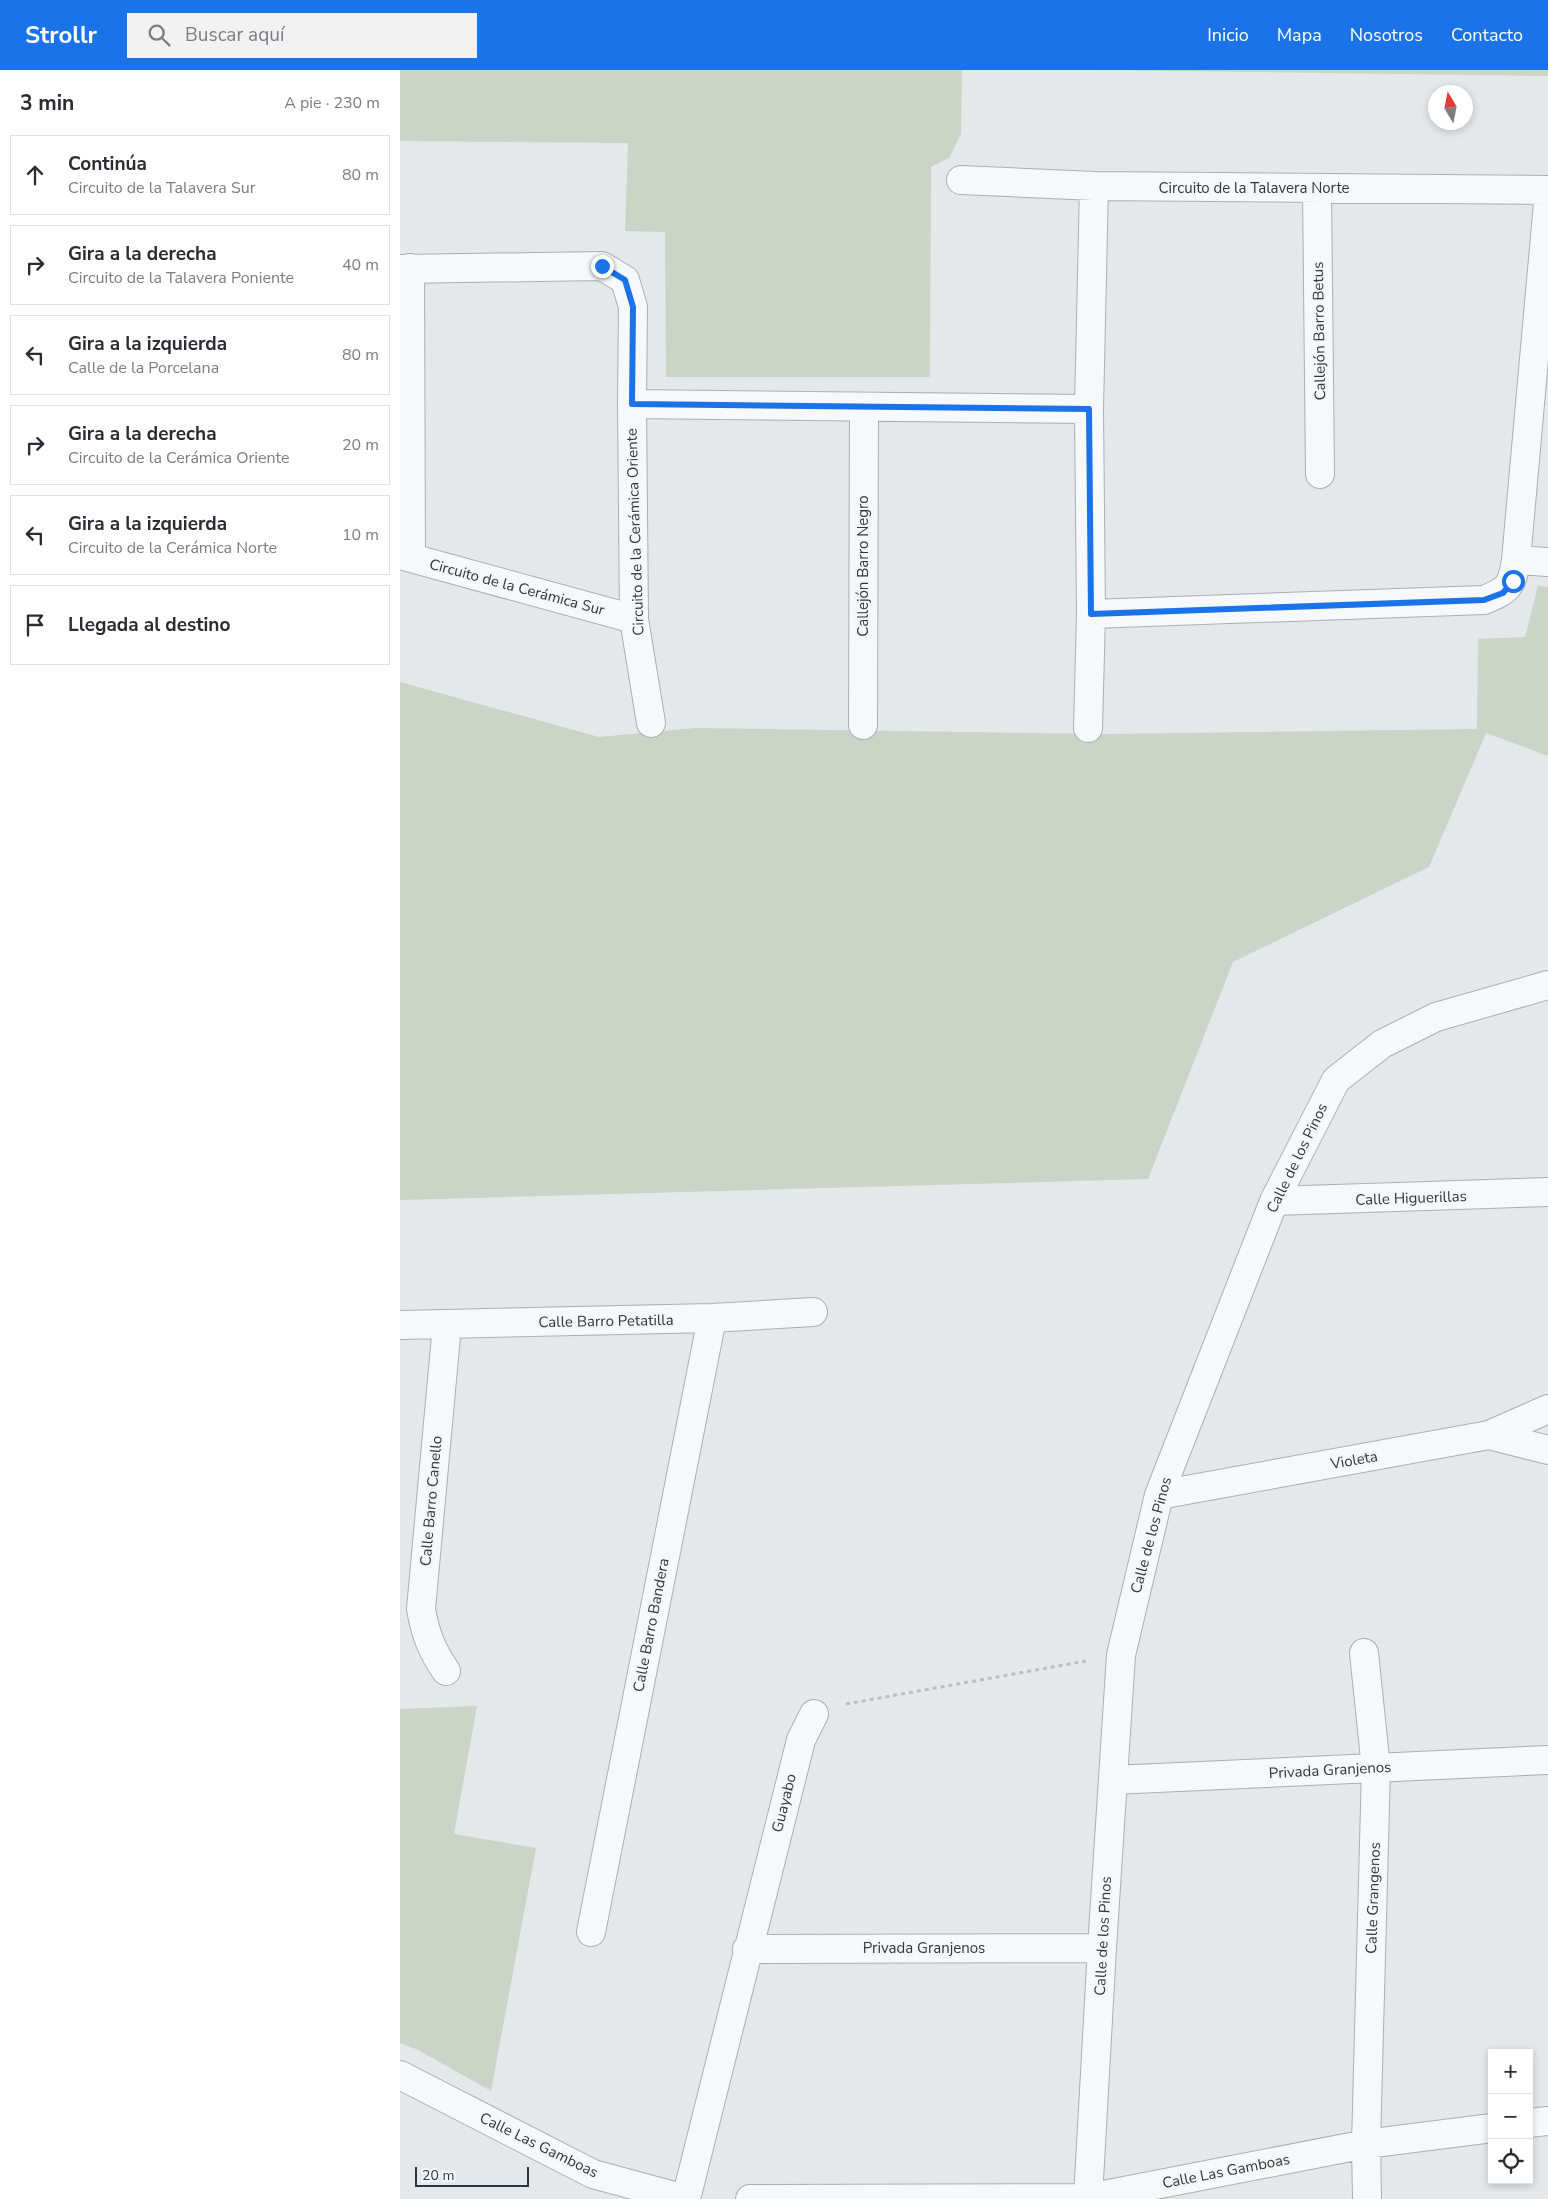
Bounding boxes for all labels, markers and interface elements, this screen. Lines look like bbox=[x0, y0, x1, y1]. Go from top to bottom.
search box bbox=[127, 13, 477, 58]
text: Strollr bbox=[25, 19, 97, 51]
icon: search bbox=[145, 21, 173, 49]
text: Buscar aquí bbox=[185, 22, 284, 48]
text: Inicio bbox=[1207, 23, 1249, 47]
text: Mapa bbox=[1277, 23, 1322, 47]
text: Nosotros bbox=[1350, 23, 1423, 47]
text: Contacto bbox=[1451, 23, 1523, 47]
north arrow bbox=[1428, 85, 1473, 130]
text: 3 min bbox=[20, 89, 74, 117]
text: A pie · 230 m bbox=[284, 92, 380, 114]
text: Continúa bbox=[68, 151, 147, 177]
icon: ahead bbox=[21, 161, 49, 189]
text: 80 m bbox=[342, 164, 379, 186]
text: Circuito de la Talavera Sur bbox=[68, 177, 255, 199]
street label: Circuito de la Talavera Norte bbox=[1158, 178, 1350, 198]
text: Gira a la derecha bbox=[68, 241, 217, 267]
icon: right bbox=[21, 251, 49, 279]
text: 40 m bbox=[342, 254, 379, 276]
route end bbox=[591, 255, 614, 278]
street label: Callejón Barro Betus bbox=[1308, 261, 1330, 401]
text: Circuito de la Talavera Poniente bbox=[68, 267, 294, 289]
text: Gira a la izquierda bbox=[68, 331, 227, 357]
icon: left bbox=[21, 341, 49, 369]
text: 80 m bbox=[342, 344, 379, 366]
text: Calle de la Porcelana bbox=[68, 357, 219, 379]
text: Gira a la derecha bbox=[68, 421, 217, 447]
street label: Circuito de la Cerámica Oriente bbox=[621, 428, 649, 636]
icon: right bbox=[21, 431, 49, 459]
text: 20 m bbox=[342, 434, 379, 456]
text: Circuito de la Cerámica Oriente bbox=[68, 447, 290, 469]
street label: Callejón Barro Negro bbox=[853, 495, 873, 637]
text: Gira a la izquierda bbox=[68, 511, 227, 537]
icon: left bbox=[21, 521, 49, 549]
text: 10 m bbox=[342, 524, 379, 546]
text: Circuito de la Cerámica Norte bbox=[68, 537, 277, 559]
street label: Circuito de la Cerámica Sur bbox=[427, 554, 607, 620]
route start bbox=[1502, 570, 1525, 593]
icon: arrive bbox=[21, 611, 49, 639]
text: Llegada al destino bbox=[68, 612, 230, 638]
street label: Calle de los Pinos bbox=[1262, 1100, 1332, 1216]
street label: Calle Higuerillas bbox=[1355, 1186, 1467, 1210]
street label: Calle Barro Petatilla bbox=[538, 1310, 674, 1332]
street label: Calle Barro Canello bbox=[415, 1435, 447, 1567]
street label: Violeta bbox=[1328, 1446, 1379, 1474]
street label: Calle de los Pinos bbox=[1126, 1475, 1176, 1595]
street label: Calle Barro Bandera bbox=[628, 1556, 674, 1694]
street label: Privada Granjenos bbox=[1268, 1757, 1392, 1783]
street label: Guayabo bbox=[767, 1772, 801, 1834]
street label: Calle Grangenos bbox=[1361, 1842, 1385, 1954]
street label: Calle de los Pinos bbox=[1090, 1876, 1116, 1996]
street label: Privada Granjenos bbox=[863, 1938, 985, 1958]
map controls bbox=[1488, 2049, 1533, 2184]
button: + bbox=[1488, 2049, 1533, 2094]
button: − bbox=[1488, 2094, 1533, 2139]
street label: Calle Las Gamboas bbox=[476, 2108, 602, 2182]
button: locate bbox=[1488, 2139, 1533, 2184]
street label: Calle Las Gamboas bbox=[1161, 2149, 1291, 2193]
scale bar bbox=[415, 2164, 529, 2187]
text: 20 m bbox=[422, 2166, 454, 2185]

